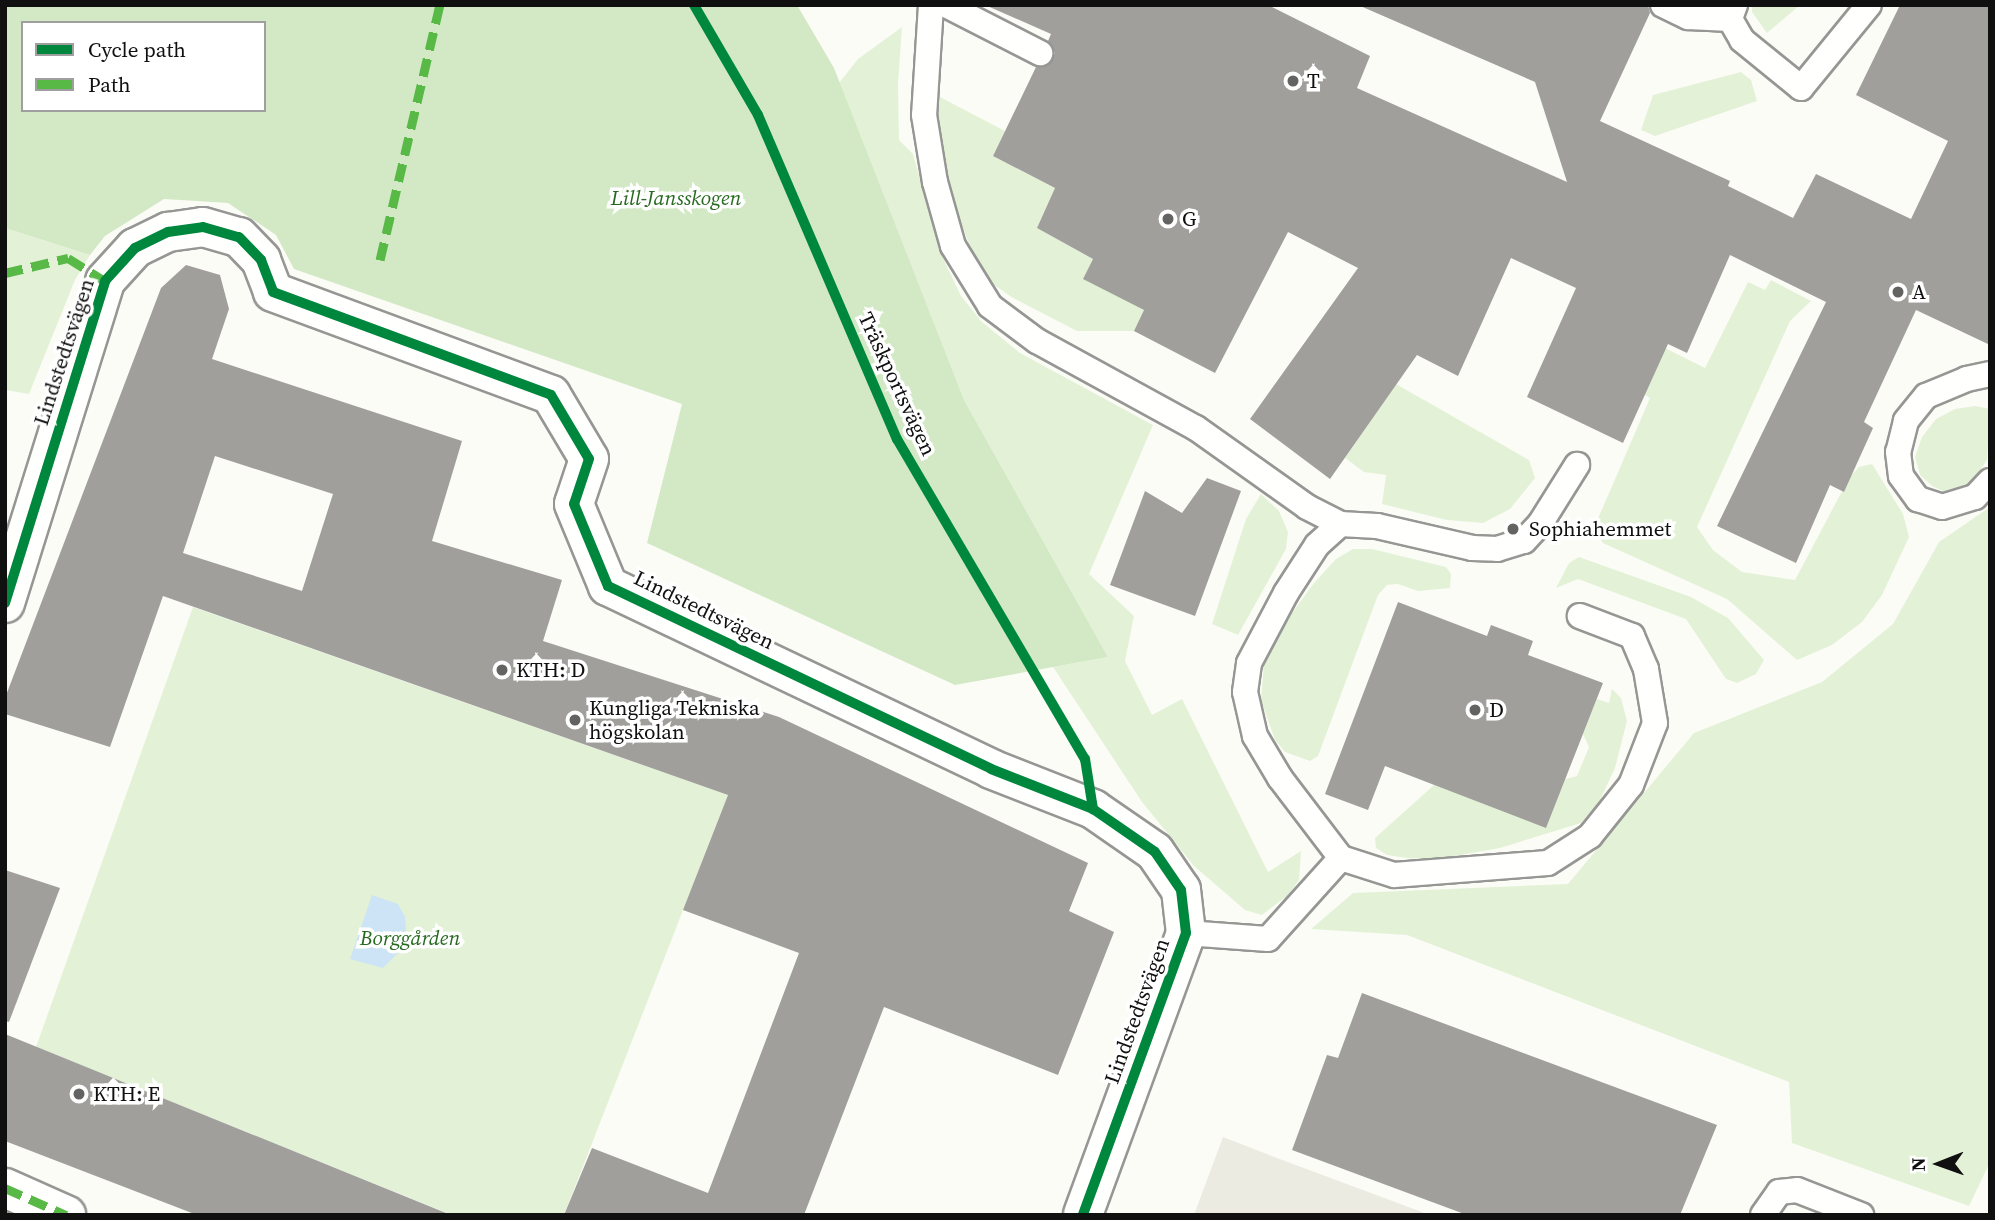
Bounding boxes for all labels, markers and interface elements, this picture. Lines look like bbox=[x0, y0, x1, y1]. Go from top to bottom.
legend bbox=[21, 21, 266, 112]
text: Cycle path bbox=[88, 35, 186, 64]
place label: T bbox=[1307, 68, 1320, 94]
text: Path bbox=[88, 70, 131, 99]
marker: T bbox=[1285, 73, 1301, 89]
park label: Lill-Jansskogen bbox=[611, 185, 741, 211]
place label: G bbox=[1182, 206, 1196, 232]
marker: G bbox=[1160, 211, 1176, 227]
street label: Lindstedtsvägen bbox=[28, 275, 100, 429]
place label: A bbox=[1912, 279, 1926, 305]
marker: A bbox=[1890, 284, 1906, 300]
street label: Träskportsvägen bbox=[853, 308, 941, 460]
place label: Sophiahemmet bbox=[1529, 516, 1671, 542]
marker: Sophiahemmet bbox=[1503, 519, 1523, 539]
street label: Lindstedtsvägen bbox=[630, 565, 778, 655]
place label: KTH: D bbox=[516, 657, 585, 683]
marker: KTH: D bbox=[494, 662, 510, 678]
place label: Kungliga Tekniska högskolan bbox=[589, 695, 760, 745]
place label: D bbox=[1489, 697, 1504, 723]
marker: D bbox=[1467, 702, 1483, 718]
marker: Kungliga Tekniska högskolan bbox=[567, 712, 583, 728]
park label: Borggården bbox=[360, 925, 460, 951]
street label: Lindstedtsvägen bbox=[1099, 935, 1175, 1087]
place label: KTH: E bbox=[93, 1081, 160, 1107]
marker: KTH: E bbox=[71, 1086, 87, 1102]
north arrow bbox=[1904, 1129, 1974, 1199]
text: N bbox=[1905, 1157, 1931, 1172]

